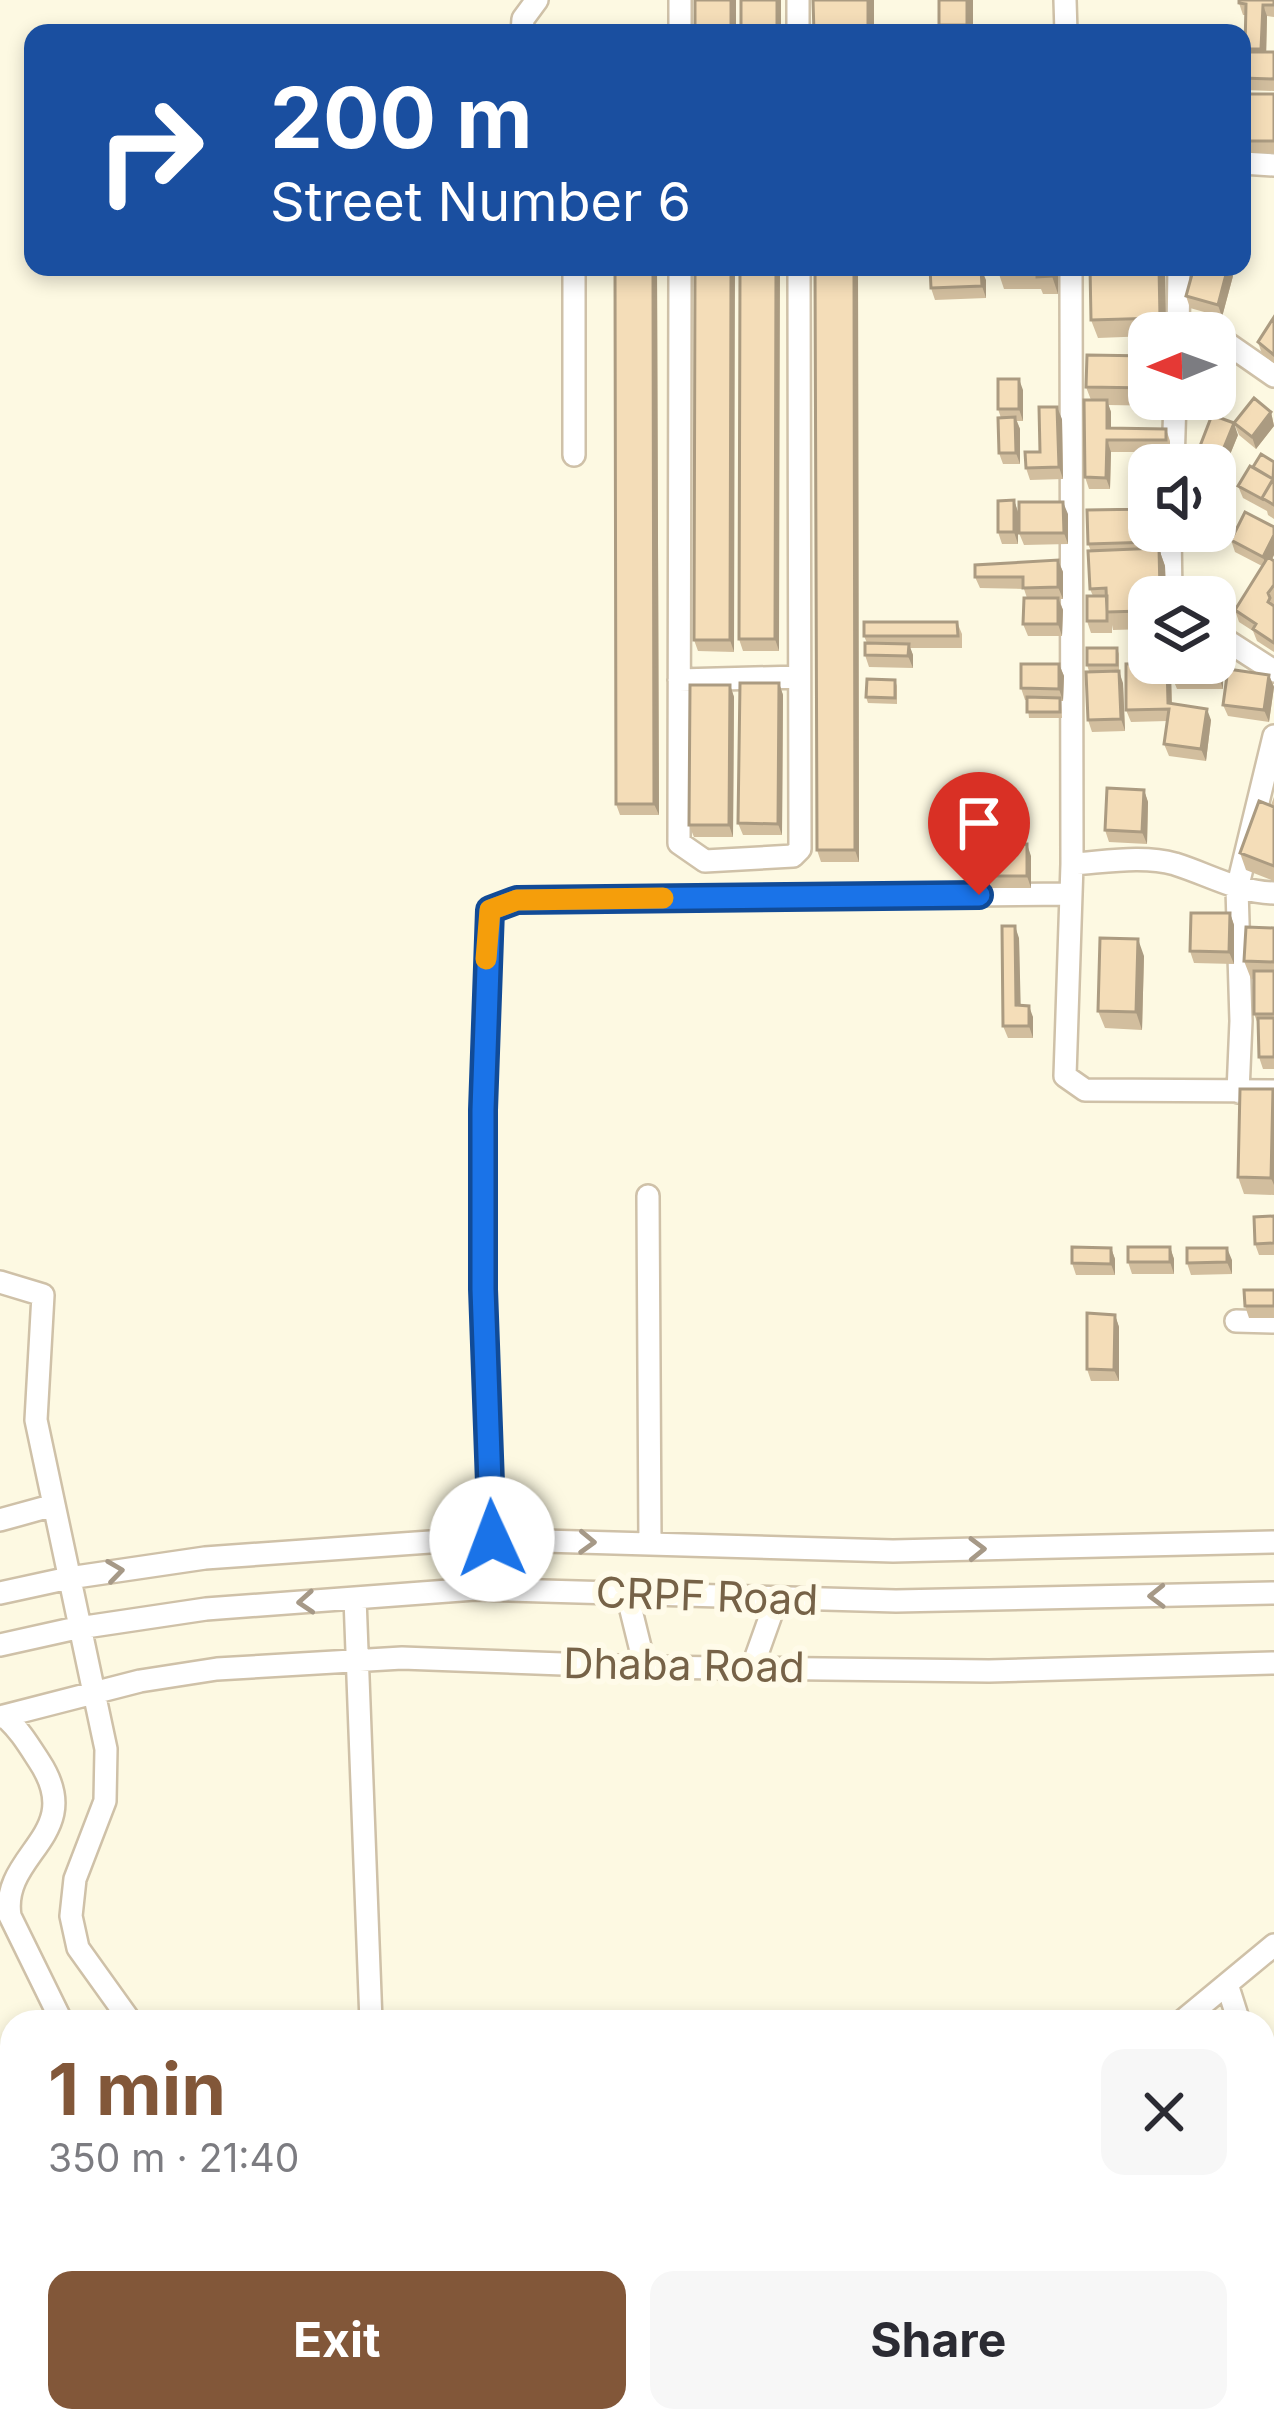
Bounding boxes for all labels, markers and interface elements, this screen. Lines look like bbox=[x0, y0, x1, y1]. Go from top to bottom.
text: 200 m bbox=[270, 67, 533, 168]
icon: right bbox=[72, 72, 228, 228]
text: Street Number 6 bbox=[270, 169, 691, 234]
north arrow bbox=[1128, 312, 1236, 420]
map controls bbox=[1128, 312, 1236, 684]
button: sound bbox=[1128, 444, 1236, 552]
button: layers bbox=[1128, 576, 1236, 684]
pin bbox=[928, 772, 1030, 895]
icon: arrive bbox=[946, 790, 1012, 856]
position arrow bbox=[429, 1476, 555, 1602]
one-way arrow bbox=[578, 1529, 597, 1555]
one-way arrow bbox=[969, 1536, 987, 1562]
one-way arrow bbox=[105, 1559, 125, 1585]
street label: CRPF Road bbox=[595, 1566, 819, 1625]
one-way arrow bbox=[1147, 1583, 1166, 1609]
one-way arrow bbox=[296, 1588, 315, 1614]
street label: Dhaba Road bbox=[563, 1637, 805, 1692]
text: 1 min bbox=[48, 2045, 226, 2132]
button: close bbox=[1101, 2049, 1227, 2175]
text: 350 m · 21:40 bbox=[48, 2134, 299, 2181]
button: Exit bbox=[48, 2271, 626, 2409]
button: Share bbox=[650, 2271, 1227, 2409]

